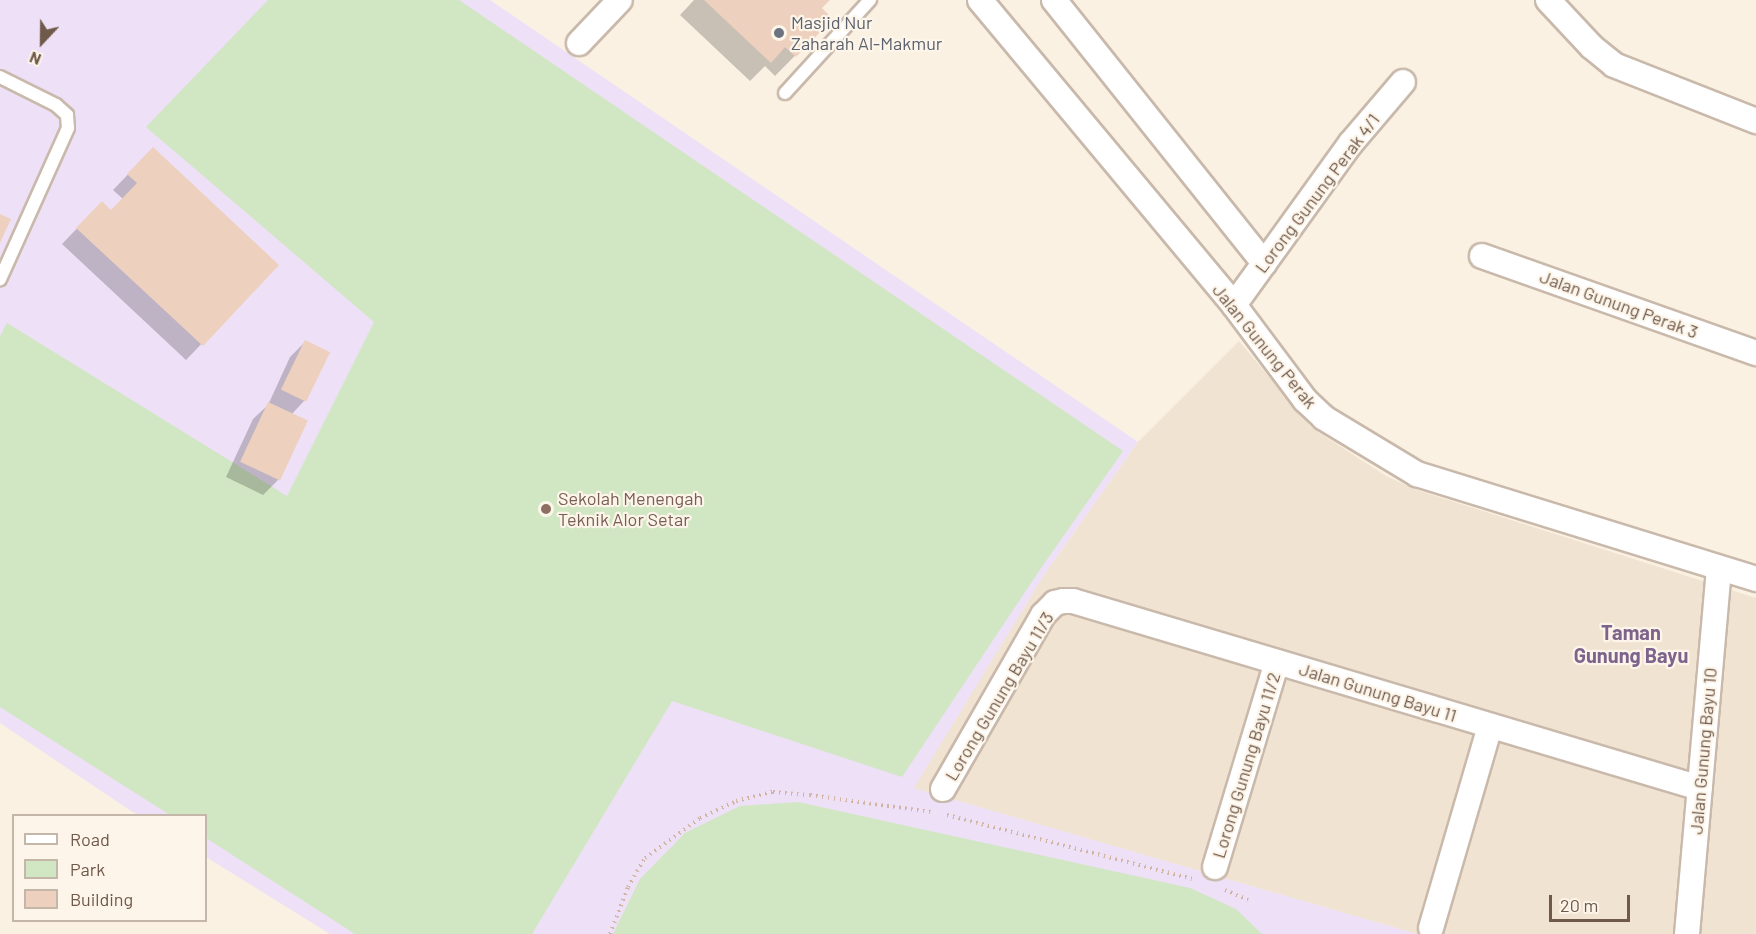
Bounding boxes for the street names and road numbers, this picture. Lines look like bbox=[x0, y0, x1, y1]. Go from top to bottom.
street label: Lorong Gunung Perak 4/1 bbox=[1250, 109, 1384, 277]
street label: Jalan Gunung Perak 3 bbox=[1537, 265, 1701, 343]
street label: Jalan Gunung Perak bbox=[1208, 279, 1322, 413]
street label: Lorong Gunung Bayu 11/3 bbox=[940, 608, 1058, 784]
street label: Jalan Gunung Bayu 11 bbox=[1297, 658, 1459, 726]
street label: Jalan Gunung Bayu 10 bbox=[1685, 667, 1721, 835]
street label: Lorong Gunung Bayu 11/2 bbox=[1207, 669, 1285, 861]

